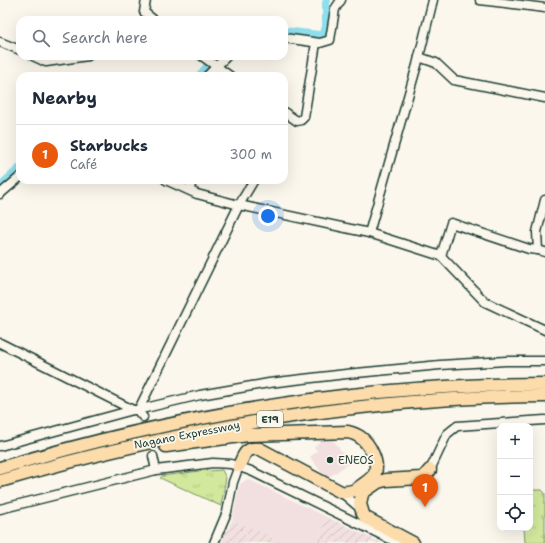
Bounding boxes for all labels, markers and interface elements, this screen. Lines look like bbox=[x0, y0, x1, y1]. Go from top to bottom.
search box bbox=[16, 16, 288, 60]
icon: search bbox=[30, 27, 52, 49]
text: Search here bbox=[62, 28, 148, 48]
text: Nearby bbox=[32, 87, 97, 109]
text: Starbucks bbox=[70, 136, 148, 156]
text: 1 bbox=[42, 146, 48, 163]
text: 300 m bbox=[229, 146, 272, 163]
text: Café bbox=[70, 156, 97, 173]
your location bbox=[258, 206, 278, 226]
road number: E19 bbox=[257, 411, 283, 427]
street label: Nagano Expressway bbox=[133, 417, 241, 453]
map controls bbox=[497, 423, 533, 531]
button: + bbox=[497, 423, 533, 459]
place label: ENEOS bbox=[338, 453, 374, 468]
marker: ENEOS bbox=[325, 455, 335, 465]
button: − bbox=[497, 459, 533, 495]
pin: 1 bbox=[412, 474, 438, 507]
button: locate bbox=[497, 495, 533, 531]

